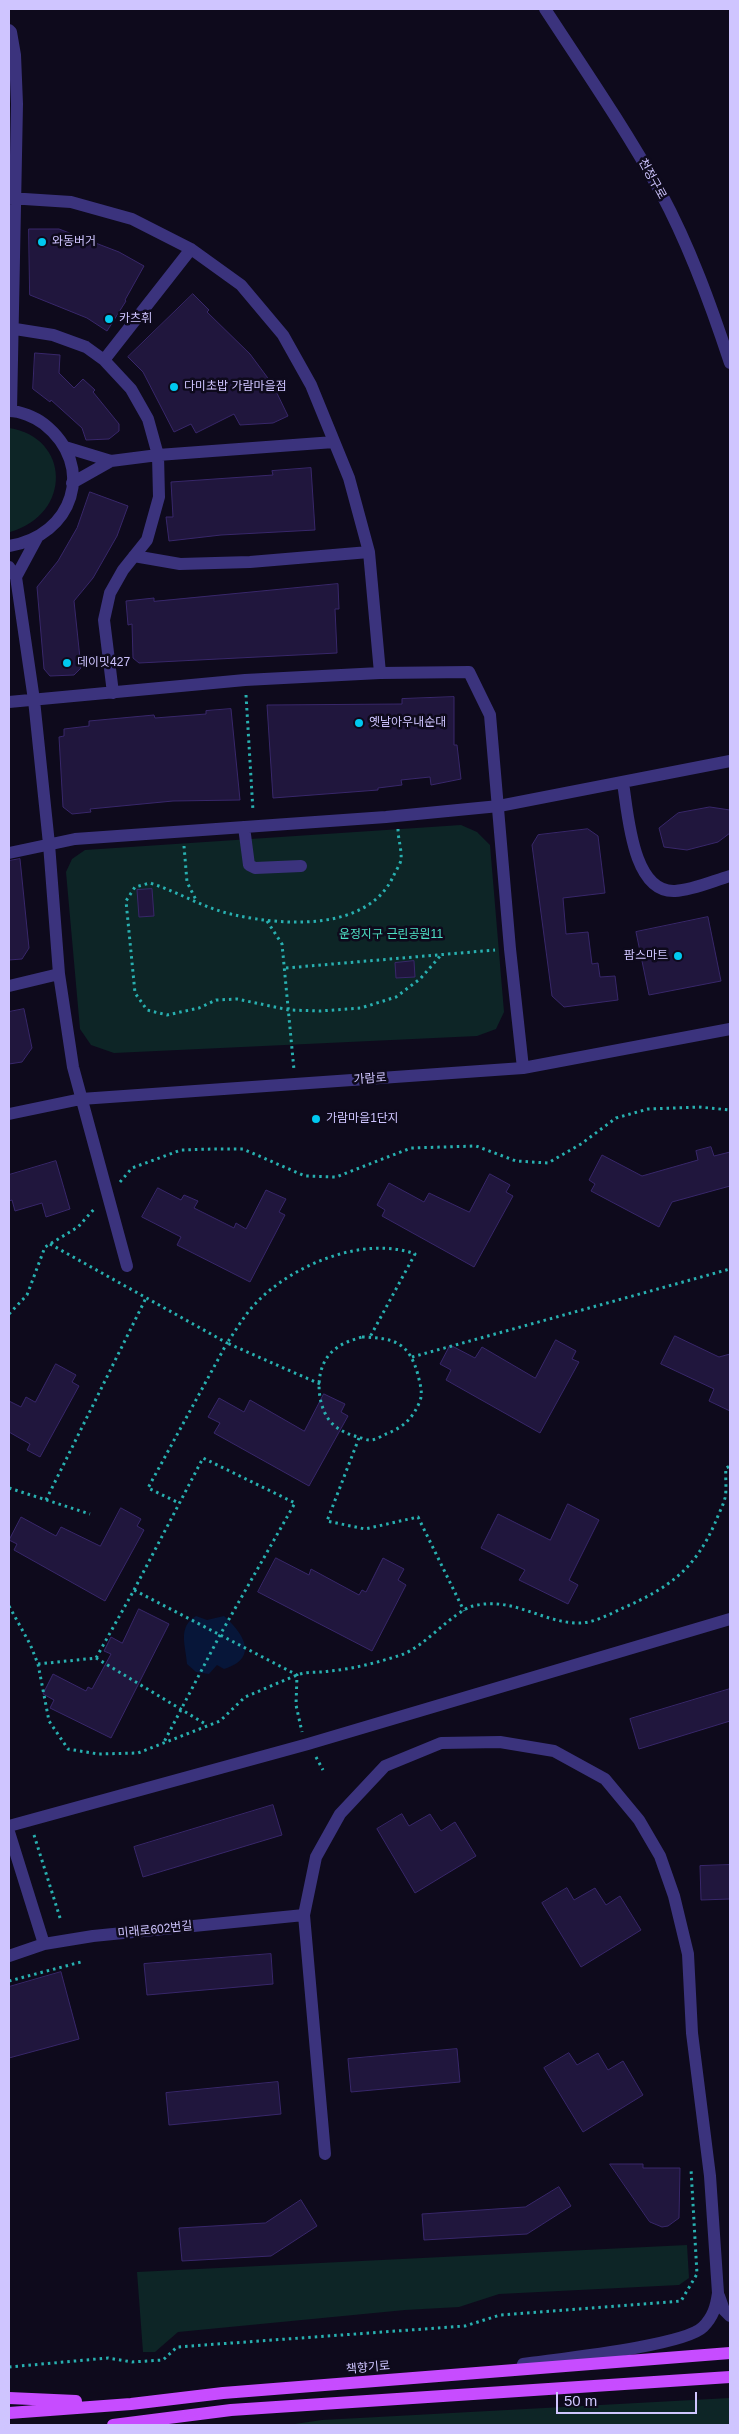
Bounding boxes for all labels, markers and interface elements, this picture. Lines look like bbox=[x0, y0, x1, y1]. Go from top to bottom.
street label: 천정구로 bbox=[635, 156, 669, 202]
place label: 와동버거 bbox=[52, 235, 96, 249]
marker: 와동버거 bbox=[36, 236, 48, 248]
place label: 카츠휘 bbox=[119, 312, 152, 326]
marker: 카츠휘 bbox=[103, 313, 115, 325]
place label: 다미초밥 가람마을점 bbox=[184, 380, 287, 394]
marker: 다미초밥 가람마을점 bbox=[168, 381, 180, 393]
place label: 데이밋427 bbox=[77, 656, 130, 670]
marker: 데이밋427 bbox=[61, 657, 73, 669]
place label: 옛날아우내순대 bbox=[369, 716, 446, 730]
marker: 옛날아우내순대 bbox=[353, 717, 365, 729]
park label: 운정지구 근린공원11 bbox=[339, 928, 443, 942]
place label: 팜스마트 bbox=[624, 949, 668, 963]
marker: 팜스마트 bbox=[672, 950, 684, 962]
street label: 가람로 bbox=[353, 1071, 387, 1087]
place label: 가람마을1단지 bbox=[326, 1112, 399, 1126]
marker: 가람마을1단지 bbox=[310, 1113, 322, 1125]
street label: 미래로602번길 bbox=[117, 1919, 193, 1941]
street label: 책향기로 bbox=[345, 2359, 391, 2377]
scale bar bbox=[559, 2382, 700, 2414]
text: 50 m bbox=[564, 2392, 597, 2409]

